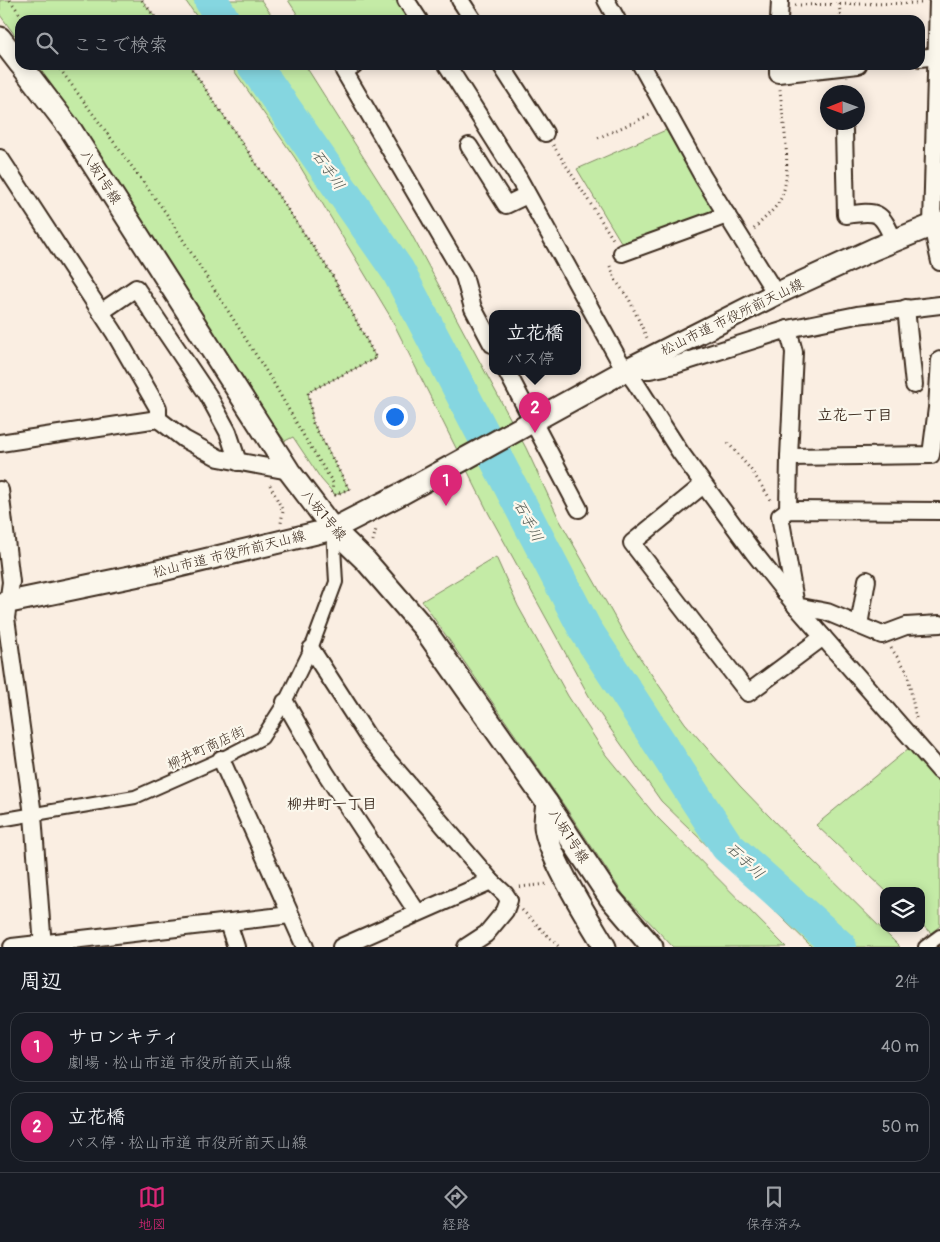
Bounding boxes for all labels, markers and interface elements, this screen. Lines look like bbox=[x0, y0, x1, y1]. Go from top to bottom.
search box bbox=[15, 15, 925, 70]
icon: search bbox=[33, 29, 61, 57]
text: ここで検索 bbox=[73, 33, 168, 57]
north arrow bbox=[820, 85, 865, 130]
water label: 石手川 bbox=[307, 146, 349, 194]
street label: 八坂1号線 bbox=[77, 147, 125, 207]
street label: 松山市道 市役所前天山線 bbox=[658, 275, 806, 359]
popup bbox=[489, 310, 581, 375]
text: 立花橋 bbox=[506, 321, 564, 345]
text: バス停 bbox=[506, 349, 555, 369]
pin: 2 bbox=[519, 392, 551, 433]
your location bbox=[382, 404, 408, 430]
district label: 立花一丁目 bbox=[817, 406, 893, 425]
pin: 1 bbox=[430, 465, 462, 506]
street label: 八坂1号線 bbox=[298, 486, 350, 544]
water label: 石手川 bbox=[509, 497, 547, 545]
street label: 松山市道 市役所前天山線 bbox=[151, 527, 307, 581]
street label: 柳井町商店街 bbox=[164, 723, 248, 773]
district label: 柳井町一丁目 bbox=[287, 795, 377, 814]
street label: 八坂1号線 bbox=[545, 806, 593, 866]
water label: 石手川 bbox=[722, 839, 768, 883]
map controls bbox=[880, 887, 925, 932]
button: layers bbox=[880, 887, 925, 932]
text: 周辺 bbox=[20, 968, 62, 995]
text: 2件 bbox=[895, 972, 920, 992]
text: サロンキティ bbox=[68, 1025, 181, 1049]
text: 1 bbox=[34, 1037, 40, 1057]
text: 40 m bbox=[881, 1037, 919, 1057]
text: 劇場 · 松山市道 市役所前天山線 bbox=[68, 1053, 292, 1073]
text: 立花橋 bbox=[68, 1105, 125, 1129]
text: 2 bbox=[33, 1117, 41, 1137]
text: 50 m bbox=[882, 1117, 919, 1137]
text: バス停 · 松山市道 市役所前天山線 bbox=[68, 1133, 308, 1153]
tab: 地図 bbox=[138, 1183, 166, 1233]
tab: 経路 bbox=[442, 1183, 470, 1233]
tab: 保存済み bbox=[746, 1183, 802, 1233]

